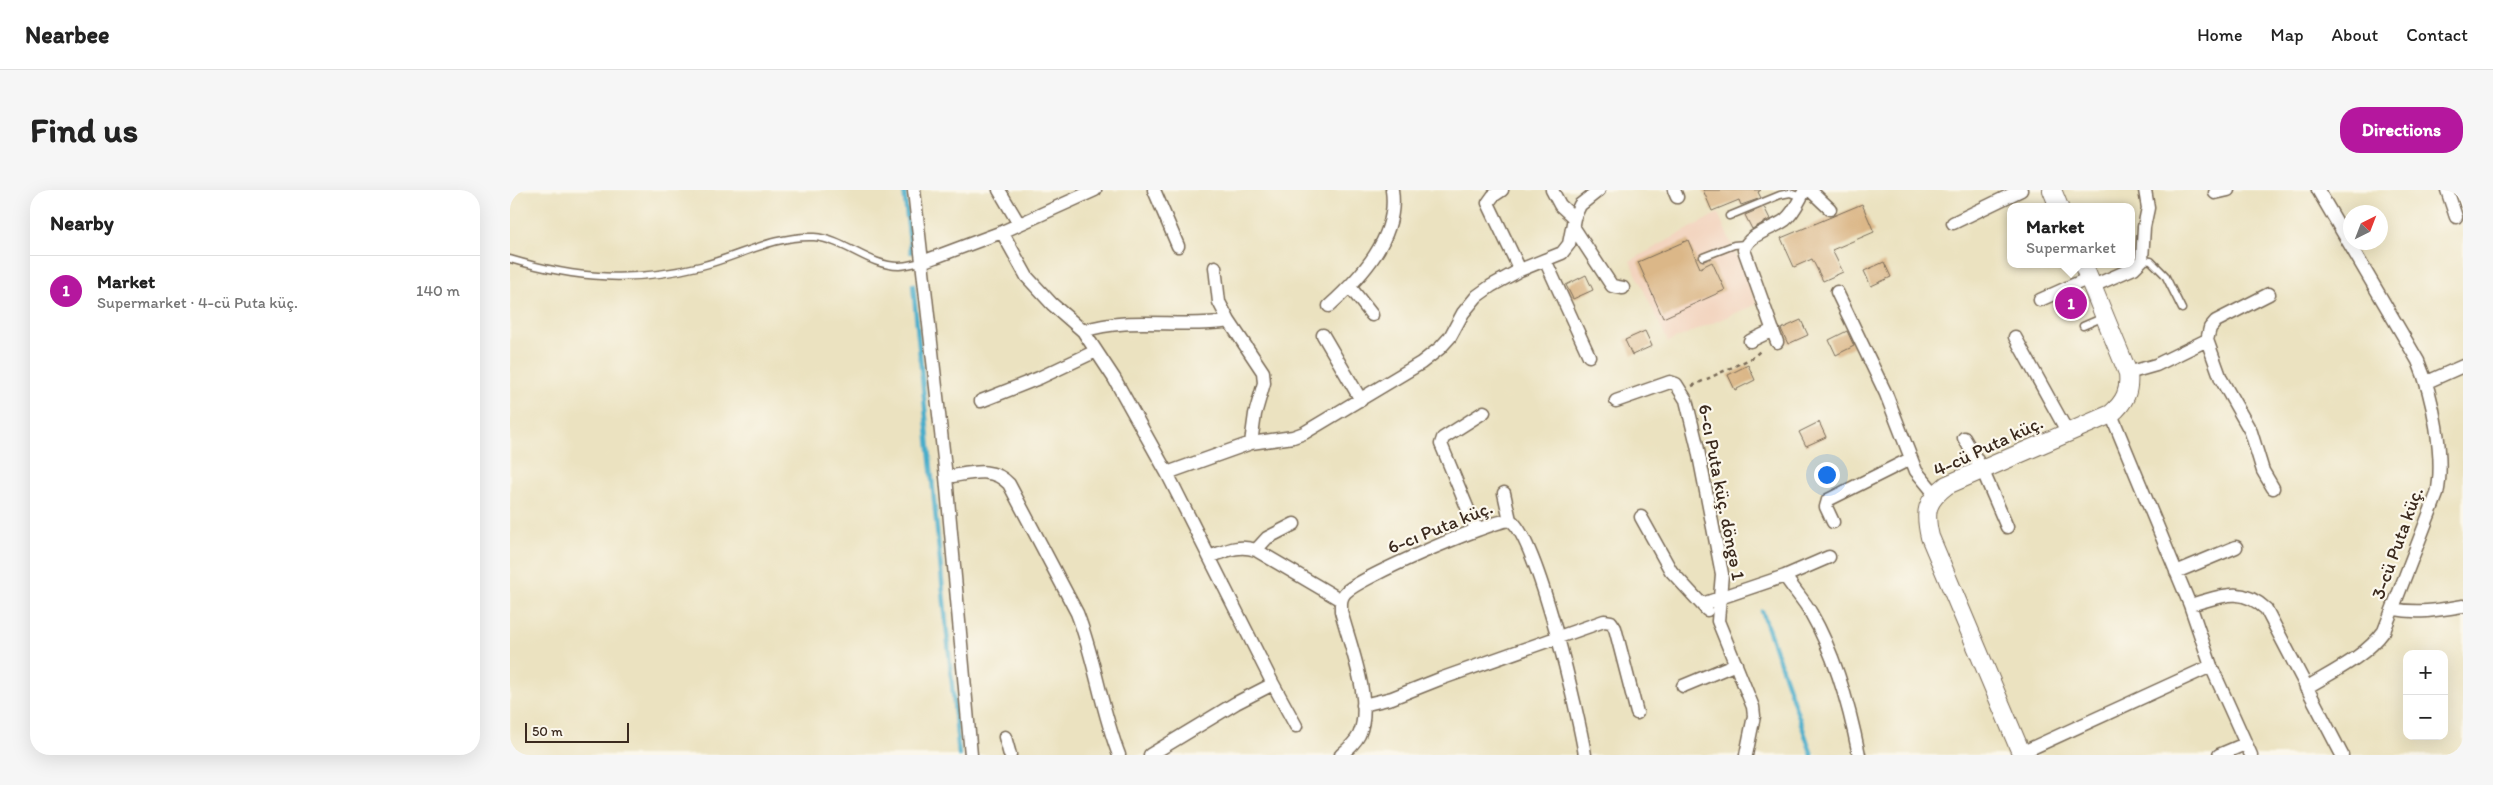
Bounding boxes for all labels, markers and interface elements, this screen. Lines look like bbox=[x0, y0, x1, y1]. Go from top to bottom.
text: Nearbee bbox=[25, 20, 109, 49]
text: Home bbox=[2197, 24, 2243, 46]
text: Map bbox=[2271, 24, 2304, 46]
text: About bbox=[2332, 24, 2378, 46]
text: Contact bbox=[2406, 24, 2468, 46]
button: Directions bbox=[2340, 107, 2463, 153]
text: Find us bbox=[30, 109, 138, 151]
popup bbox=[2007, 203, 2135, 268]
north arrow bbox=[2343, 205, 2388, 250]
text: Nearby bbox=[50, 210, 114, 235]
text: Market bbox=[2026, 215, 2084, 238]
text: Supermarket bbox=[2026, 238, 2116, 257]
text: Market bbox=[97, 270, 155, 293]
text: 1 bbox=[62, 281, 70, 300]
text: 140 m bbox=[416, 281, 460, 300]
pin: 1 bbox=[2055, 284, 2087, 322]
text: Supermarket · 4-cü Puta küç. bbox=[97, 293, 298, 312]
street label: 6-cı Puta küç. döngə 1 bbox=[1694, 402, 1750, 582]
street label: 4-cü Puta küç. bbox=[1929, 410, 2047, 482]
your location bbox=[1814, 462, 1840, 488]
street label: 3-cü Puta küç. bbox=[2366, 484, 2428, 602]
street label: 6-cı Puta küç. bbox=[1384, 495, 1496, 559]
map controls bbox=[2403, 650, 2448, 740]
button: + bbox=[2403, 650, 2448, 695]
button: − bbox=[2403, 695, 2448, 740]
scale bar bbox=[525, 720, 629, 743]
text: 50 m bbox=[532, 723, 563, 740]

